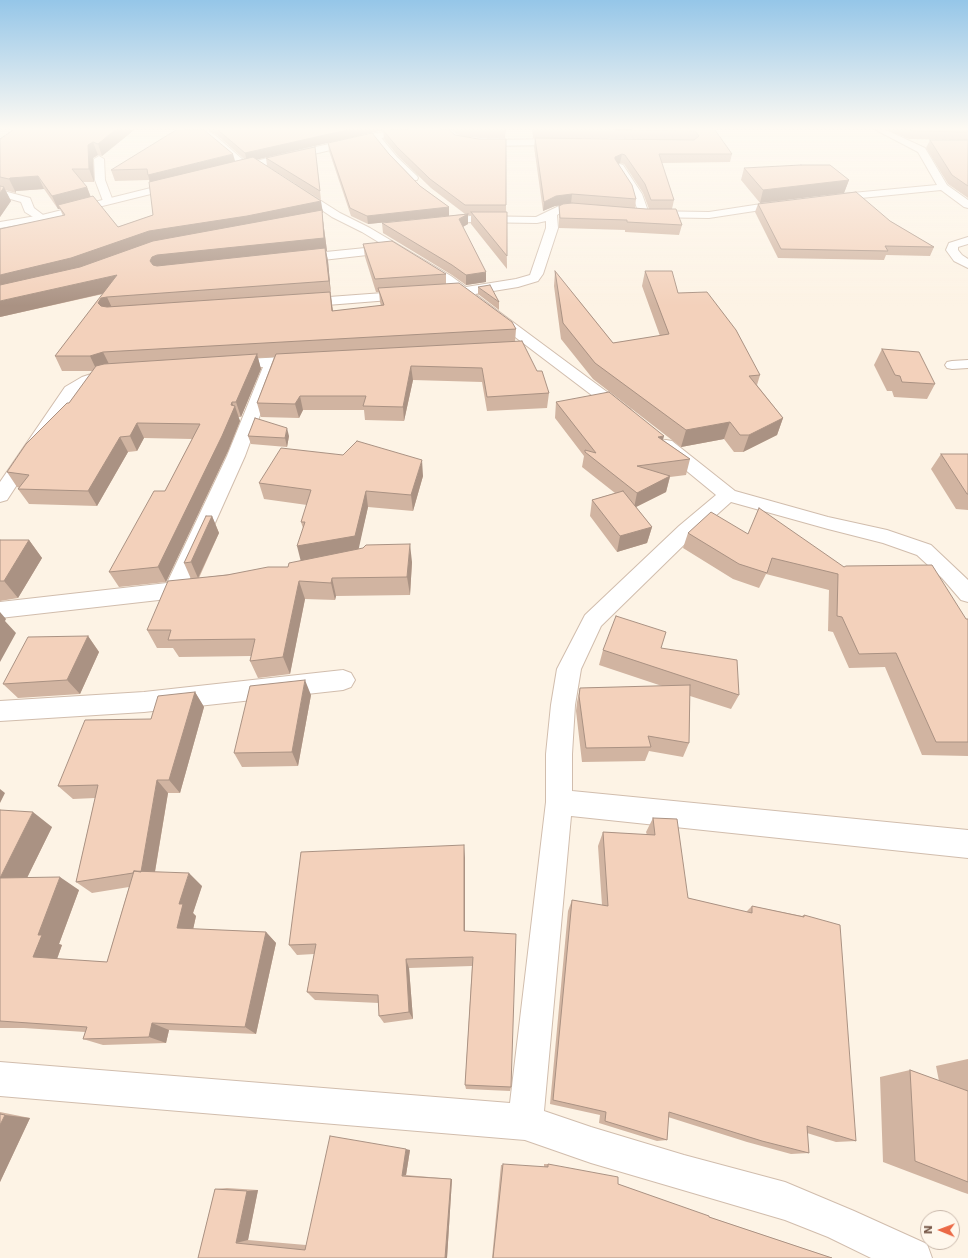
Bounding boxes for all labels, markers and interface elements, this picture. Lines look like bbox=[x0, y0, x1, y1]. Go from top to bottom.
north arrow bbox=[920, 1210, 960, 1250]
text: N bbox=[922, 1225, 935, 1235]

